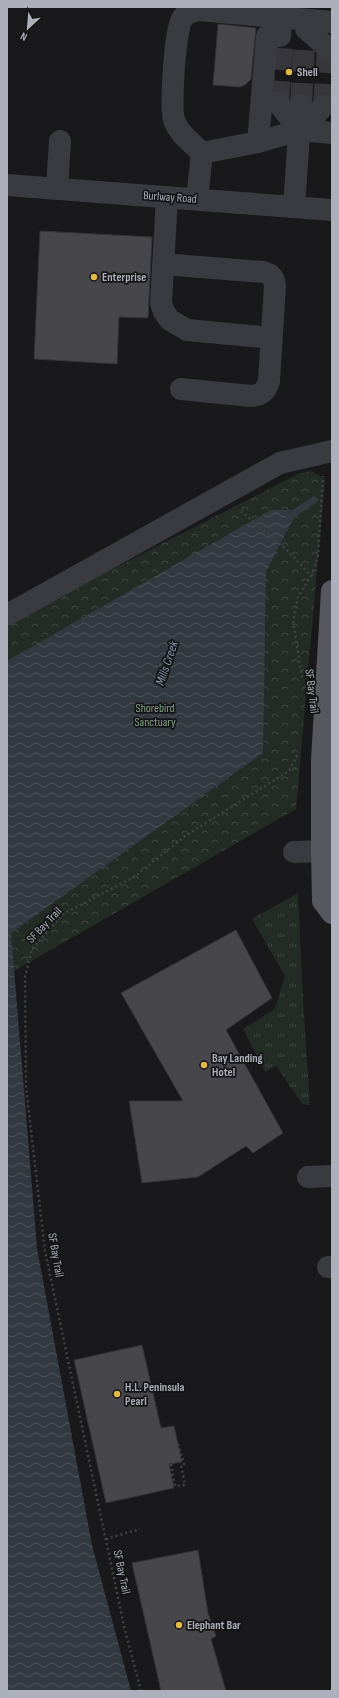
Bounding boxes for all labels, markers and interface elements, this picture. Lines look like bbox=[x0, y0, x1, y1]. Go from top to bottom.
north arrow bbox=[8, 8, 48, 48]
text: N bbox=[18, 29, 29, 44]
place label: Shell bbox=[297, 65, 318, 80]
marker: Shell bbox=[284, 67, 294, 77]
street label: Burlway Road bbox=[143, 188, 197, 207]
place label: Enterprise bbox=[102, 270, 146, 285]
marker: Enterprise bbox=[89, 272, 99, 282]
water label: Mills Creek bbox=[152, 638, 182, 688]
street label: SF Bay Trail bbox=[301, 668, 322, 714]
park label: Shorebird Sanctuary bbox=[134, 701, 176, 730]
street label: SF Bay Trail bbox=[23, 904, 65, 947]
place label: Bay Landing Hotel bbox=[212, 1051, 263, 1080]
marker: Bay Landing Hotel bbox=[199, 1060, 209, 1070]
street label: SF Bay Trail bbox=[44, 1232, 67, 1278]
place label: H.L. Peninsula Pearl bbox=[125, 1380, 184, 1409]
marker: H.L. Peninsula Pearl bbox=[112, 1389, 122, 1399]
street label: SF Bay Trail bbox=[110, 1549, 133, 1595]
place label: Elephant Bar bbox=[187, 1618, 241, 1633]
marker: Elephant Bar bbox=[174, 1620, 184, 1630]

